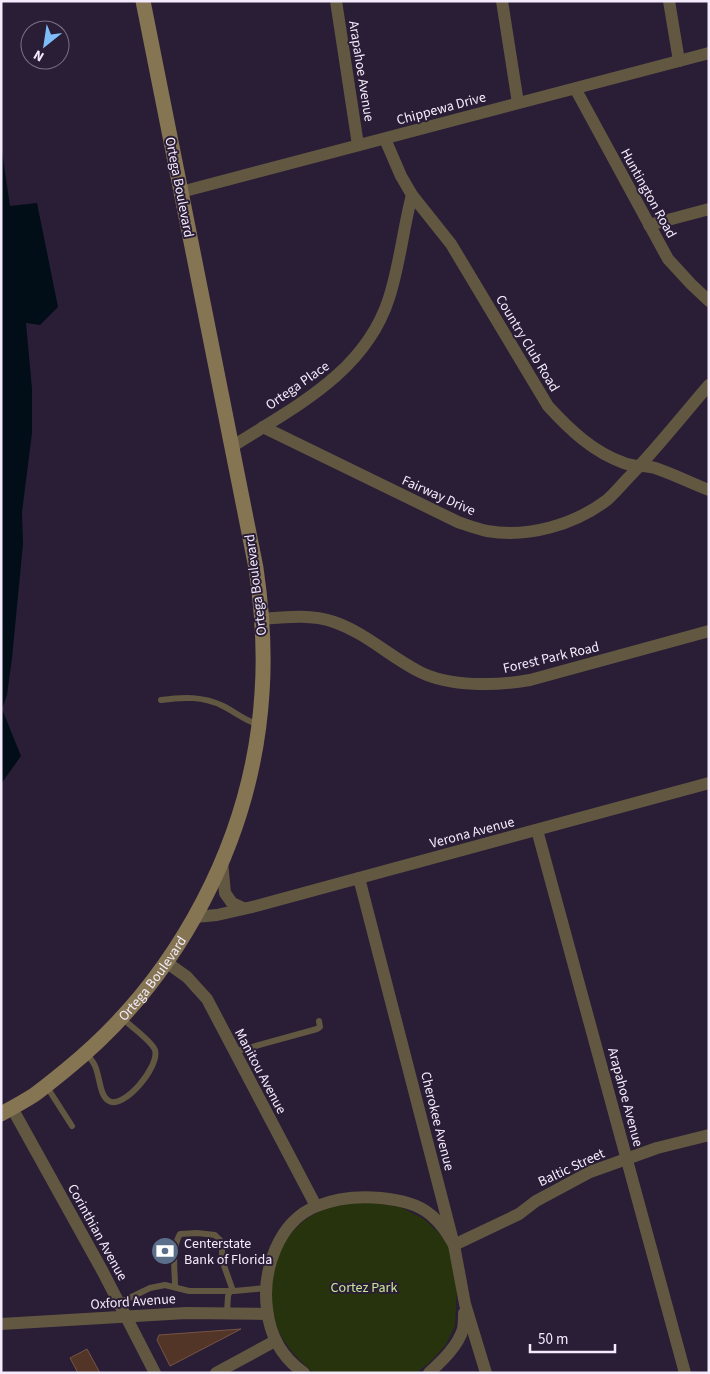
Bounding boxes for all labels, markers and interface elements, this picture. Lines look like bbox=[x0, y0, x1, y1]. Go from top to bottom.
street label: Arapahoe Avenue bbox=[343, 19, 379, 123]
north arrow bbox=[20, 20, 70, 70]
text: N bbox=[30, 44, 48, 66]
street label: Chippewa Drive bbox=[394, 87, 488, 130]
street label: Ortega Boulevard bbox=[159, 135, 199, 239]
street label: Huntington Road bbox=[615, 145, 681, 242]
street label: Country Club Road bbox=[490, 291, 564, 396]
street label: Ortega Place bbox=[262, 356, 334, 415]
street label: Fairway Drive bbox=[399, 471, 479, 521]
street label: Ortega Boulevard bbox=[240, 533, 272, 637]
street label: Forest Park Road bbox=[501, 637, 601, 679]
street label: Verona Avenue bbox=[428, 812, 517, 854]
street label: Ortega Boulevard bbox=[114, 933, 192, 1026]
street label: Manitou Avenue bbox=[229, 1025, 291, 1118]
street label: Arapahoe Avenue bbox=[602, 1045, 648, 1149]
street label: Cherokee Avenue bbox=[415, 1070, 459, 1173]
street label: Baltic Street bbox=[535, 1144, 608, 1192]
street label: Corinthian Avenue bbox=[62, 1180, 132, 1285]
place label: Centerstate Bank of Florida bbox=[184, 1234, 272, 1270]
bank icon: Centerstate Bank of Florida bbox=[150, 1236, 180, 1266]
park label: Cortez Park bbox=[331, 1278, 397, 1298]
street label: Oxford Avenue bbox=[90, 1289, 176, 1315]
scale bar bbox=[530, 1322, 615, 1354]
text: 50 m bbox=[538, 1329, 568, 1350]

